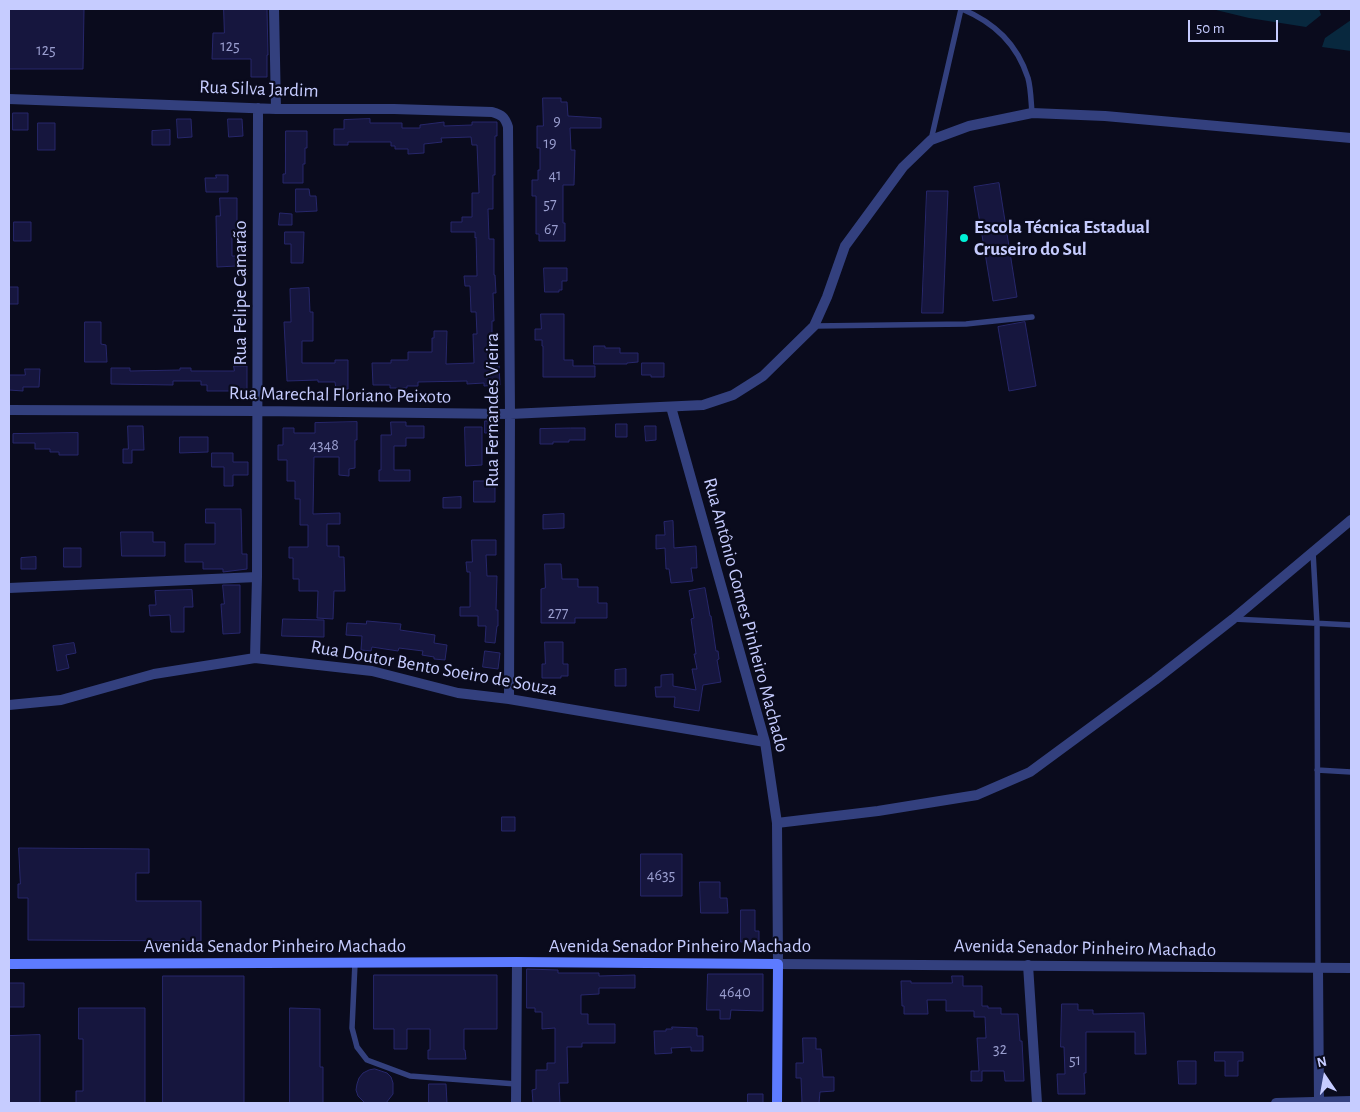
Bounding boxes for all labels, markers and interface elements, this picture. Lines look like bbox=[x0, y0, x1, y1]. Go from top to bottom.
scale bar bbox=[1190, 10, 1280, 42]
text: 50 m bbox=[1196, 21, 1225, 36]
house number: 125 bbox=[220, 36, 240, 56]
house number: 125 bbox=[36, 40, 56, 60]
street label: Rua Silva Jardim bbox=[199, 76, 319, 102]
house number: 9 bbox=[553, 111, 561, 131]
house number: 19 bbox=[543, 133, 557, 153]
house number: 41 bbox=[548, 165, 562, 185]
house number: 57 bbox=[543, 194, 557, 214]
place label: Escola Técnica Estadual Cruseiro do Sul bbox=[974, 216, 1150, 260]
house number: 67 bbox=[544, 219, 558, 239]
street label: Rua Felipe Camarão bbox=[229, 220, 251, 366]
marker: Escola Técnica Estadual Cruseiro do Sul bbox=[958, 232, 970, 244]
street label: Rua Fernandes Vieira bbox=[481, 333, 503, 487]
street label: Rua Marechal Floriano Peixoto bbox=[229, 382, 451, 408]
house number: 4348 bbox=[309, 435, 339, 455]
street label: Rua Antônio Gomes Pinheiro Machado bbox=[698, 475, 794, 755]
house number: 277 bbox=[548, 603, 568, 623]
street label: Rua Doutor Bento Soeiro de Souza bbox=[309, 635, 559, 701]
house number: 4635 bbox=[647, 865, 675, 885]
street label: Avenida Senador Pinheiro Machado bbox=[954, 934, 1216, 962]
street label: Avenida Senador Pinheiro Machado bbox=[144, 935, 406, 957]
street label: Avenida Senador Pinheiro Machado bbox=[549, 935, 811, 957]
house number: 4640 bbox=[719, 982, 751, 1002]
house number: 32 bbox=[993, 1039, 1007, 1059]
house number: 51 bbox=[1069, 1050, 1081, 1070]
north arrow bbox=[1300, 1052, 1350, 1102]
text: N bbox=[1316, 1054, 1328, 1070]

